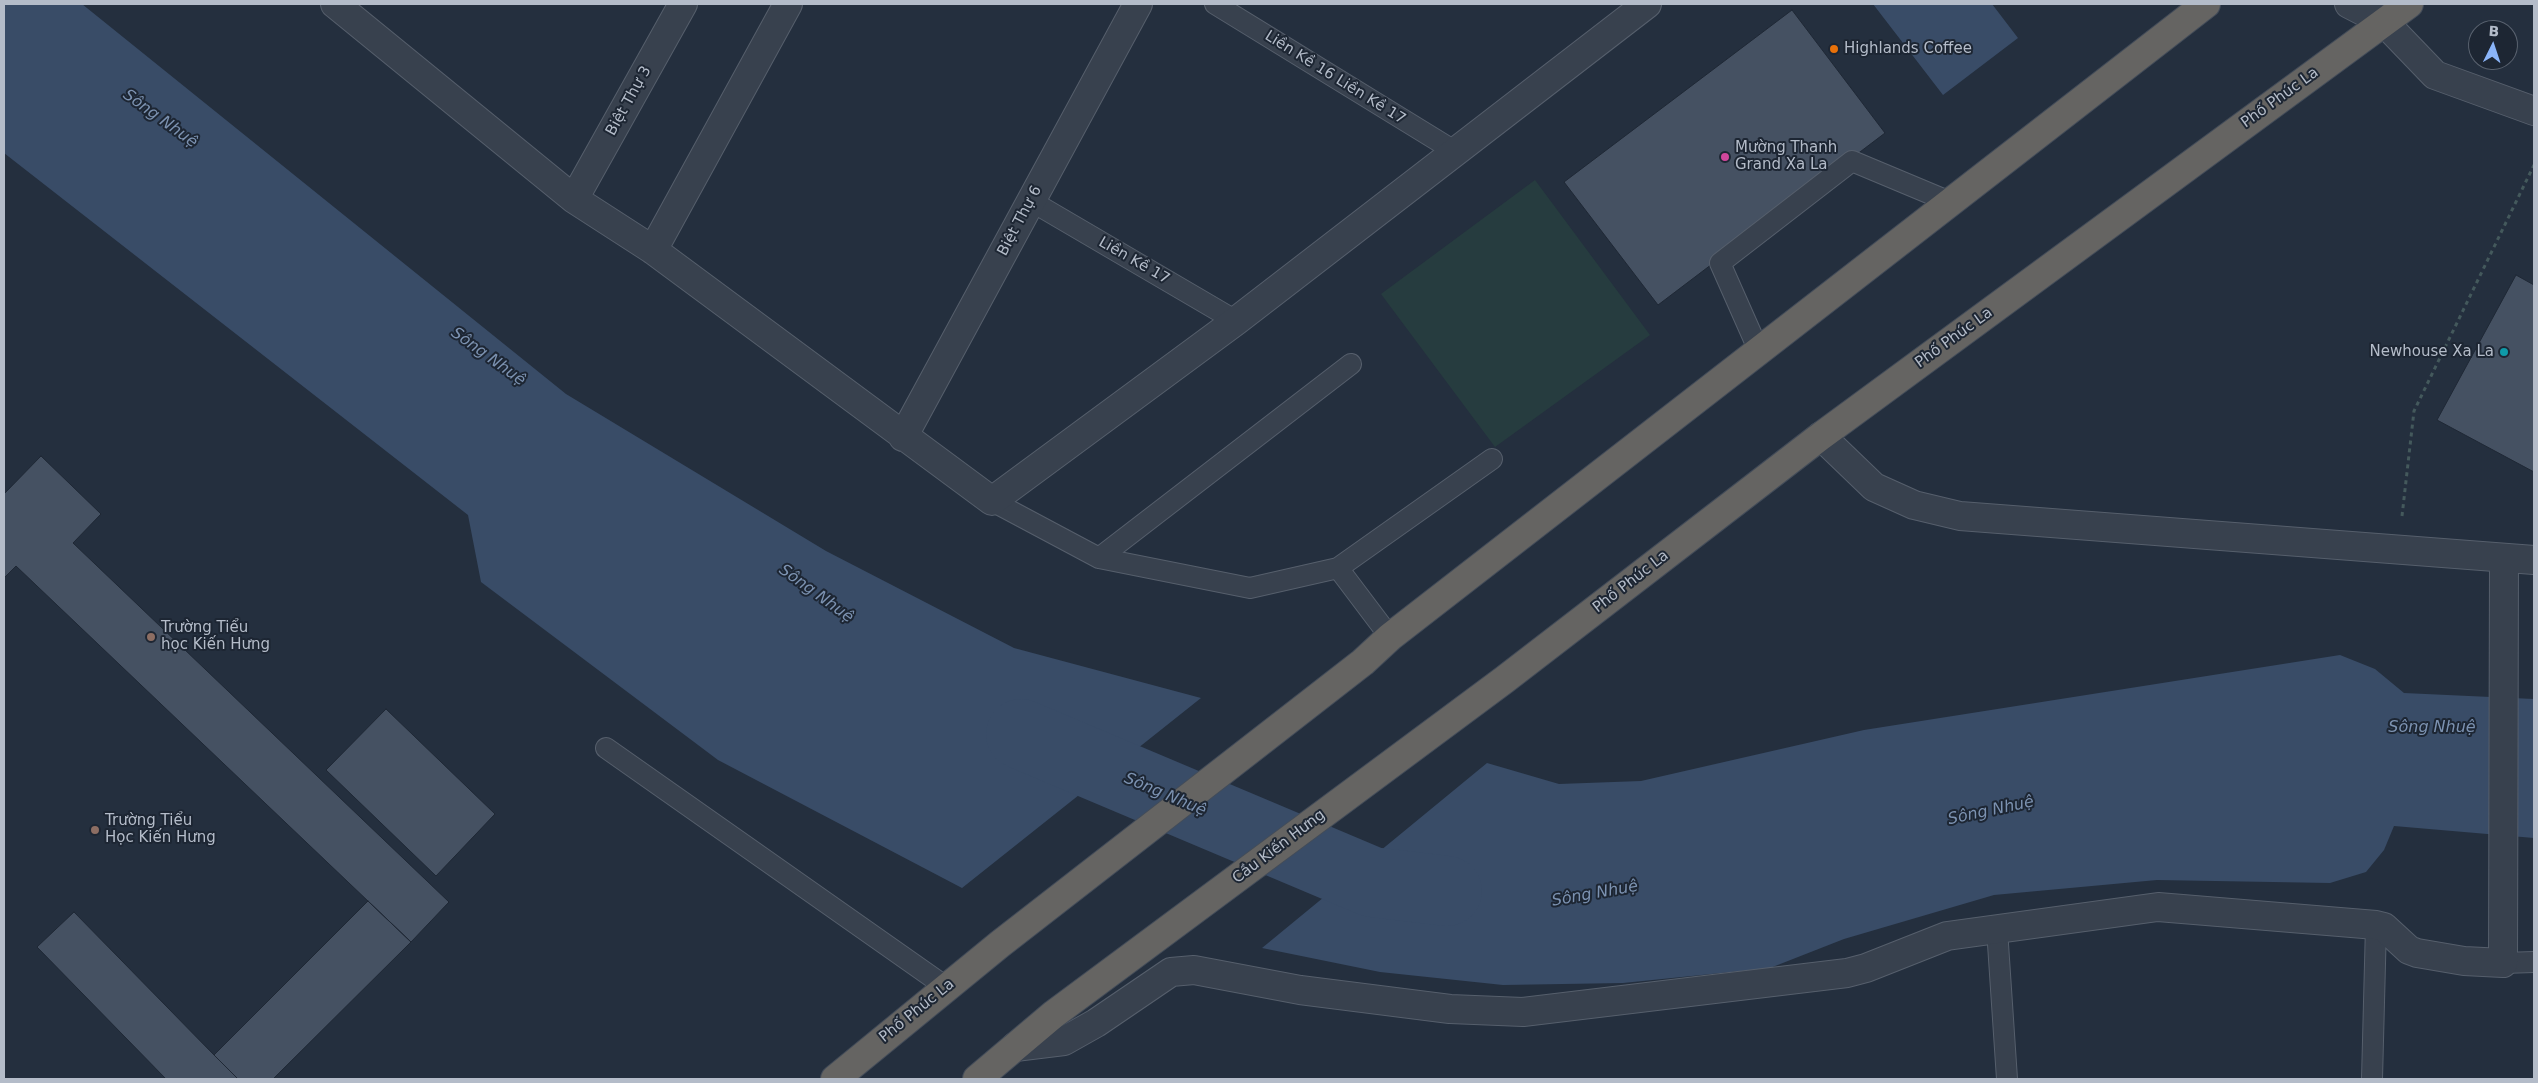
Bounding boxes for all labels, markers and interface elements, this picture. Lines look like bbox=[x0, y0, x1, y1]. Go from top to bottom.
north arrow bbox=[2468, 20, 2518, 70]
text: B bbox=[2488, 23, 2500, 39]
street label: Liền Kề 16 Liền Kề 17 bbox=[1261, 27, 1409, 129]
place label: Highlands Coffee bbox=[1844, 40, 1972, 58]
marker: Highlands Coffee bbox=[1828, 43, 1840, 55]
street label: Biệt Thự 3 bbox=[603, 63, 655, 139]
street label: Phố Phúc La bbox=[2238, 64, 2322, 132]
water label: Sông Nhuệ bbox=[119, 86, 201, 152]
place label: Mường Thanh Grand Xa La bbox=[1735, 139, 1837, 174]
marker: Mường Thanh Grand Xa La bbox=[1719, 151, 1731, 163]
street label: Biệt Thự 6 bbox=[994, 183, 1046, 259]
street label: Liền Kề 17 bbox=[1095, 233, 1173, 289]
street label: Phố Phúc La bbox=[1912, 304, 1996, 372]
water label: Sông Nhuệ bbox=[447, 324, 529, 390]
place label: Newhouse Xa La bbox=[2369, 343, 2494, 361]
marker: Newhouse Xa La bbox=[2498, 346, 2510, 358]
street label: Phố Phúc La bbox=[1590, 547, 1672, 617]
water label: Sông Nhuệ bbox=[775, 561, 857, 627]
place label: Trường Tiểu học Kiến Hưng bbox=[161, 619, 270, 654]
marker: Trường Tiểu học Kiến Hưng bbox=[145, 631, 157, 643]
water label: Sông Nhuệ bbox=[2388, 718, 2476, 738]
water label: Sông Nhuệ bbox=[1121, 769, 1209, 821]
water label: Sông Nhuệ bbox=[1946, 793, 2036, 829]
street label: Cầu Kiến Hưng bbox=[1229, 806, 1329, 888]
place label: Trường Tiểu Học Kiến Hưng bbox=[105, 812, 216, 847]
marker: Trường Tiểu Học Kiến Hưng bbox=[89, 824, 101, 836]
water label: Sông Nhuệ bbox=[1550, 877, 1640, 911]
street label: Phố Phúc La bbox=[876, 975, 958, 1047]

